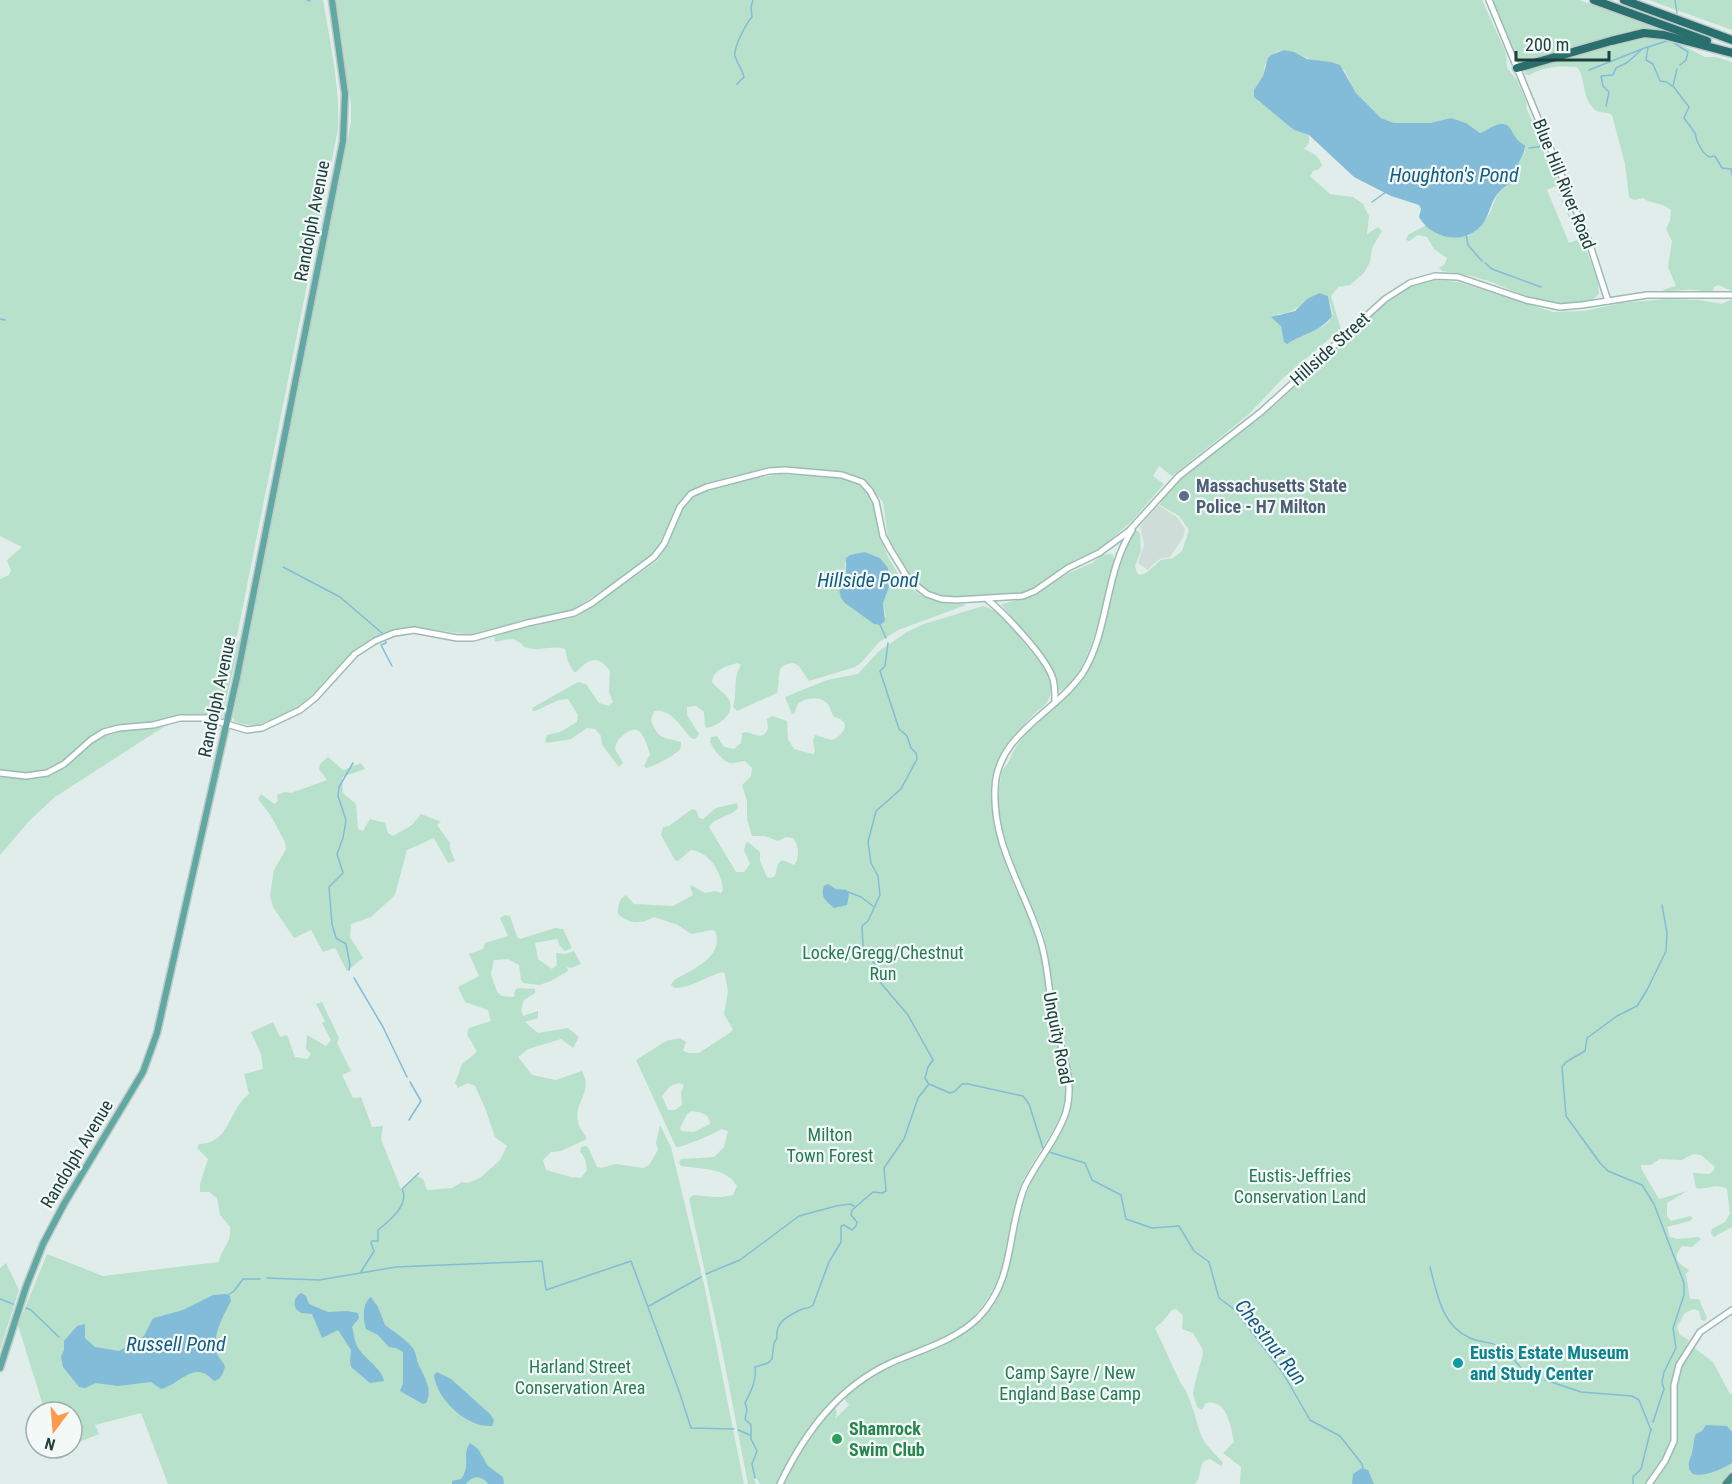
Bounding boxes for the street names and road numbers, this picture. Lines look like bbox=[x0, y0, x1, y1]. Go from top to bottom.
street label: Blue Hill River Road bbox=[1529, 116, 1600, 252]
street label: Randolph Avenue bbox=[290, 159, 334, 283]
street label: Hillside Street bbox=[1286, 308, 1374, 390]
street label: Randolph Avenue bbox=[194, 635, 240, 759]
street label: Unquity Road bbox=[1039, 990, 1078, 1086]
street label: Randolph Avenue bbox=[36, 1096, 117, 1212]

